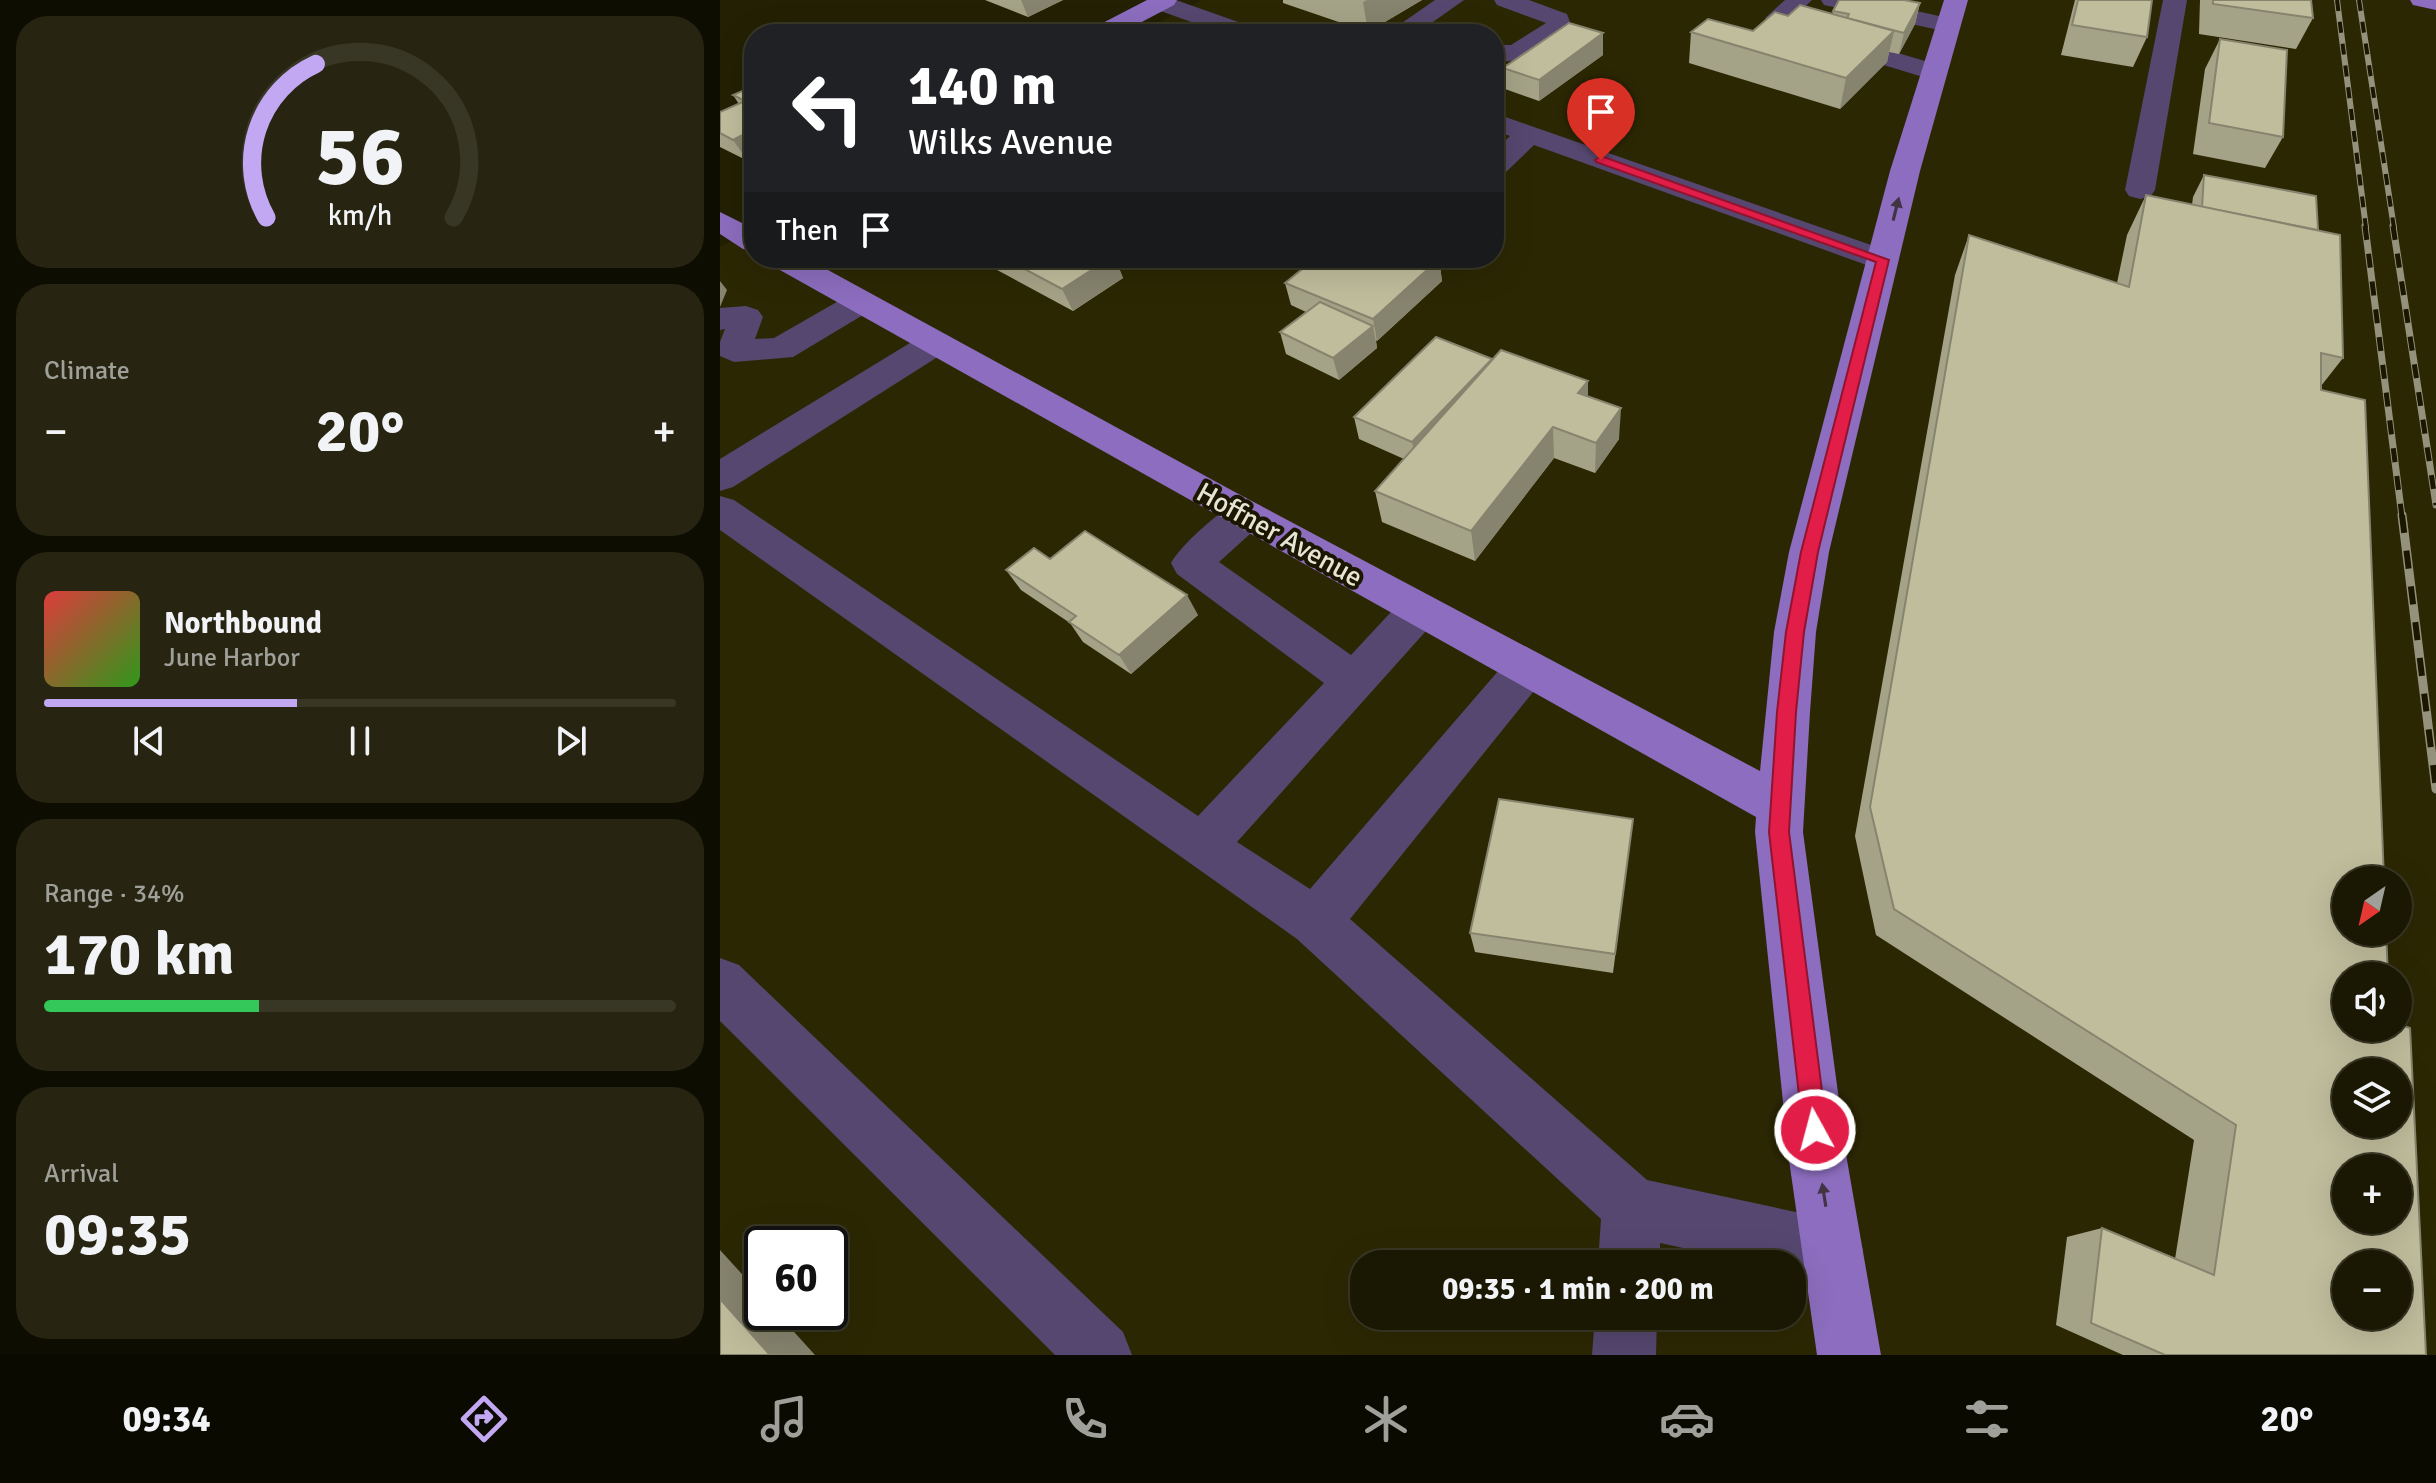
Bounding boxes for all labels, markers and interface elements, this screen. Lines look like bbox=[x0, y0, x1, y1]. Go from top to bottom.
text: 140 m bbox=[908, 51, 1056, 120]
icon: left bbox=[776, 56, 880, 160]
pin bbox=[1567, 78, 1635, 160]
icon: arrive bbox=[1579, 90, 1623, 134]
text: 56 bbox=[315, 105, 405, 207]
text: Wilks Avenue bbox=[908, 120, 1113, 165]
one-way arrow bbox=[1890, 196, 1902, 221]
text: km/h bbox=[328, 198, 392, 233]
icon: arrive bbox=[854, 208, 898, 252]
text: Then bbox=[776, 212, 838, 249]
text: Climate bbox=[44, 355, 130, 387]
text: 20° bbox=[316, 395, 404, 469]
text: − bbox=[44, 405, 68, 459]
text: + bbox=[652, 405, 676, 459]
street label: Hoffner Avenue bbox=[1191, 475, 1368, 594]
text: Northbound bbox=[164, 605, 322, 642]
text: June Harbor bbox=[164, 642, 300, 674]
icon: previous bbox=[127, 719, 171, 763]
icon: pause bbox=[338, 719, 382, 763]
icon: next bbox=[549, 719, 593, 763]
north arrow bbox=[2332, 866, 2412, 946]
map controls bbox=[2332, 866, 2412, 1330]
text: Range · 34% bbox=[44, 878, 185, 910]
text: 170 km bbox=[44, 918, 234, 992]
button: sound bbox=[2332, 962, 2412, 1042]
button: layers bbox=[2332, 1058, 2412, 1138]
position arrow bbox=[1773, 1088, 1857, 1172]
button: + bbox=[2332, 1154, 2412, 1234]
text: Arrival bbox=[44, 1158, 119, 1190]
one-way arrow bbox=[1817, 1182, 1830, 1207]
text: 09:35 bbox=[44, 1198, 191, 1272]
speed limit sign: 60 bbox=[744, 1226, 848, 1330]
button: − bbox=[2332, 1250, 2412, 1330]
text: 09:35 · 1 min · 200 m bbox=[1442, 1271, 1714, 1308]
icon: directions bbox=[456, 1391, 512, 1447]
icon: music bbox=[756, 1391, 812, 1447]
icon: phone bbox=[1057, 1391, 1113, 1447]
icon: climate bbox=[1358, 1391, 1414, 1447]
icon: car bbox=[1659, 1391, 1715, 1447]
icon: filters bbox=[1959, 1391, 2015, 1447]
text: 09:34 bbox=[122, 1397, 211, 1442]
text: 20° bbox=[2260, 1397, 2314, 1442]

